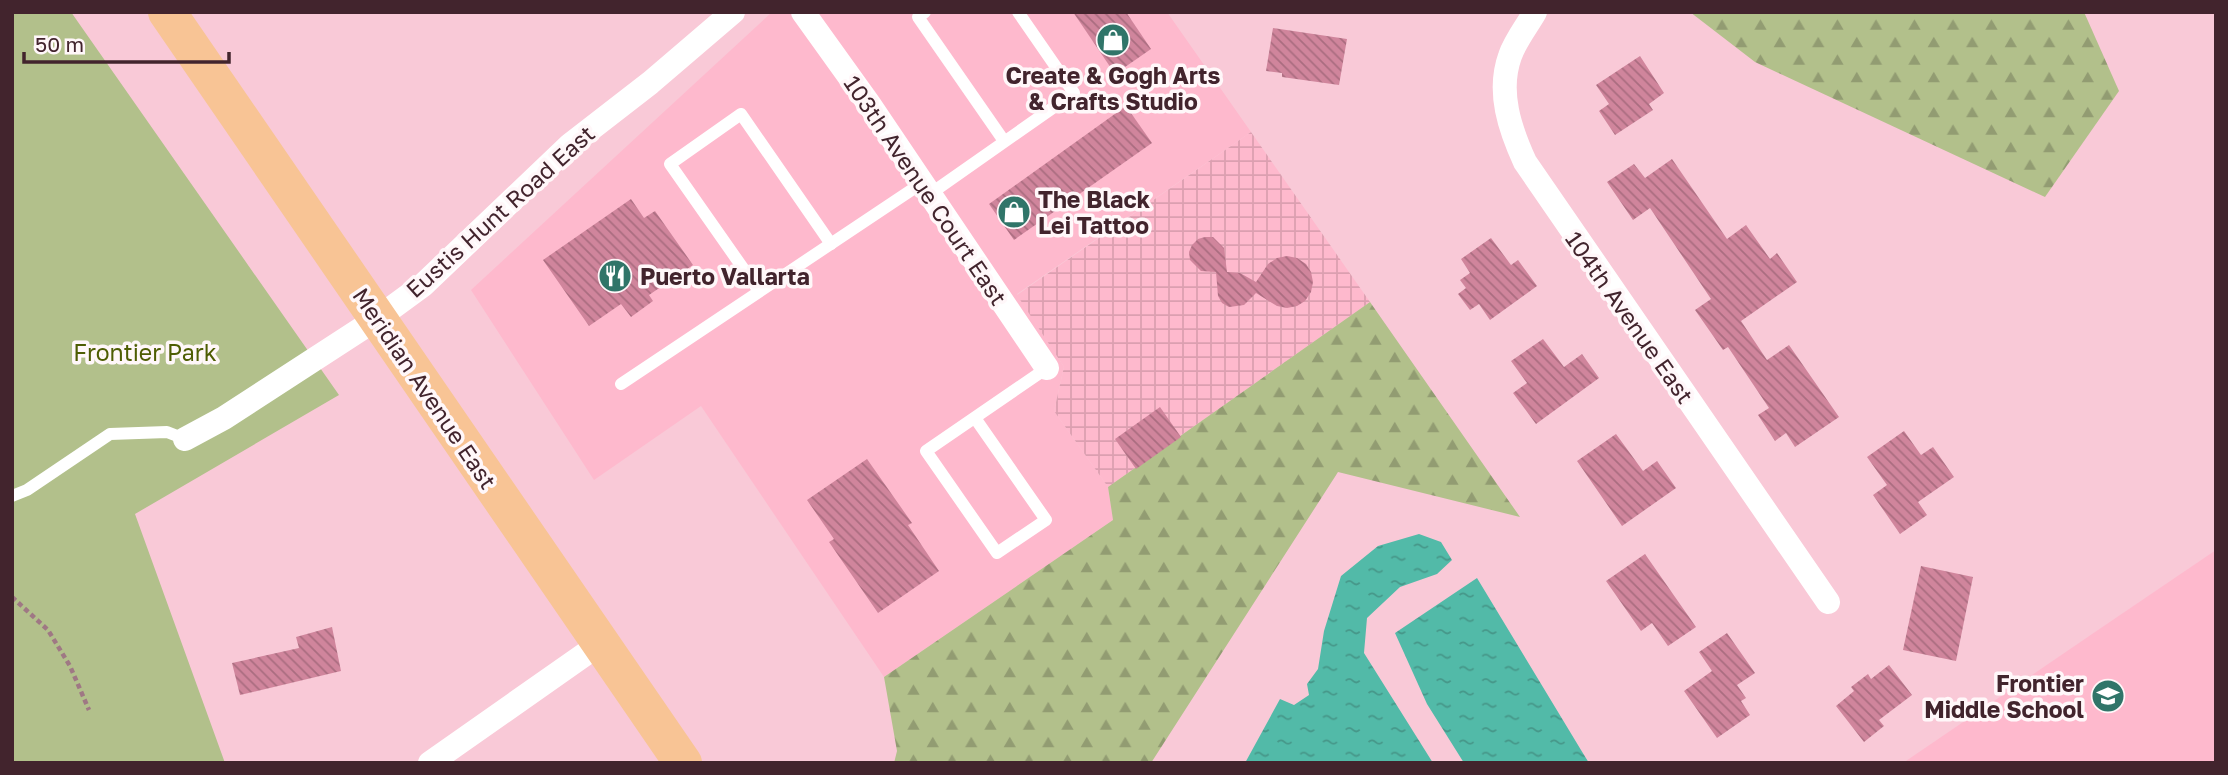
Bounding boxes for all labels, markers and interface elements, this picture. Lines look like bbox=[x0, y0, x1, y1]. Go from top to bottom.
scale bar bbox=[24, 21, 229, 65]
shop icon: Create & Gogh Arts & Crafts Studio bbox=[1094, 21, 1132, 59]
text: 50 m bbox=[35, 31, 84, 57]
place label: Create & Gogh Arts & Crafts Studio bbox=[1006, 61, 1221, 115]
street label: 103th Avenue Court East bbox=[839, 70, 1013, 310]
street label: Eustis Hunt Road East bbox=[400, 119, 600, 303]
place label: The Black Lei Tattoo bbox=[1038, 185, 1151, 239]
shop icon: The Black Lei Tattoo bbox=[995, 193, 1033, 231]
street label: 104th Avenue East bbox=[1560, 226, 1700, 408]
restaurant icon: Puerto Vallarta bbox=[596, 257, 634, 295]
place label: Puerto Vallarta bbox=[640, 262, 810, 290]
street label: Meridian Avenue East bbox=[347, 282, 503, 494]
park label: Frontier Park bbox=[73, 338, 217, 366]
place label: Frontier Middle School bbox=[1924, 669, 2084, 723]
school or university icon: Frontier Middle School bbox=[2089, 677, 2127, 715]

